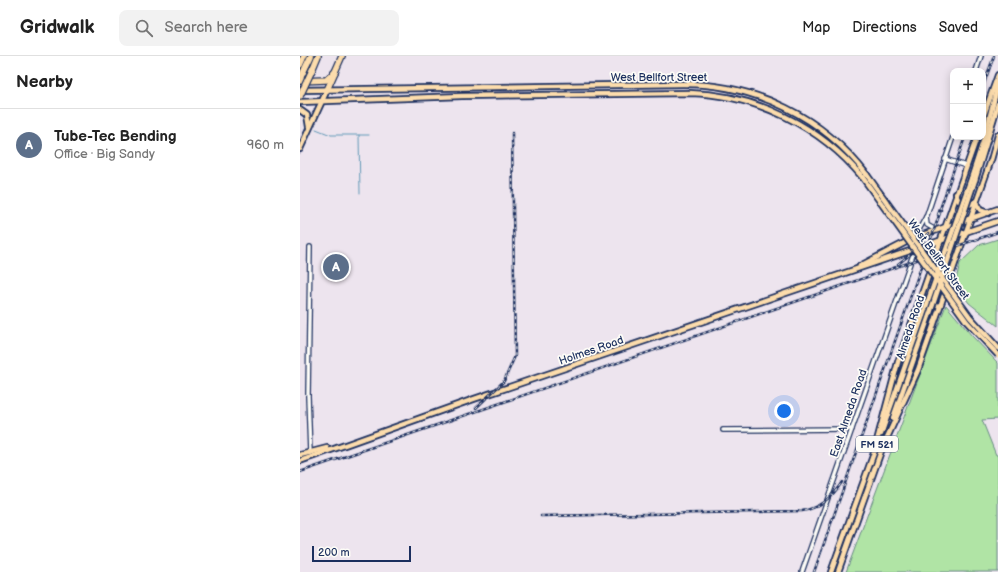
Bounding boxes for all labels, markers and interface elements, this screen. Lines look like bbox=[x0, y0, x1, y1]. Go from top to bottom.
search box bbox=[119, 10, 399, 46]
text: Gridwalk bbox=[20, 16, 95, 39]
icon: search bbox=[133, 17, 155, 39]
text: Search here bbox=[165, 18, 248, 37]
text: Map bbox=[802, 19, 830, 36]
text: Directions bbox=[852, 19, 917, 36]
text: Saved bbox=[939, 19, 978, 36]
map controls bbox=[950, 68, 986, 140]
button: + bbox=[950, 68, 986, 104]
street label: West Bellfort Street bbox=[611, 71, 708, 84]
text: Nearby bbox=[16, 72, 73, 92]
button: − bbox=[950, 104, 986, 140]
text: Tube-Tec Bending bbox=[54, 127, 176, 146]
text: A bbox=[25, 137, 33, 153]
text: 960 m bbox=[247, 137, 284, 153]
text: Office · Big Sandy bbox=[54, 146, 155, 162]
street label: West Bellfort Street bbox=[905, 217, 973, 303]
pin: A bbox=[323, 252, 349, 282]
street label: Almeda Road bbox=[893, 293, 928, 361]
street label: Holmes Road bbox=[557, 333, 625, 368]
street label: East Almeda Road bbox=[827, 367, 870, 459]
your location bbox=[774, 401, 794, 421]
road number: FM 521 bbox=[856, 436, 898, 452]
scale bar bbox=[312, 544, 411, 563]
text: 200 m bbox=[318, 546, 350, 559]

